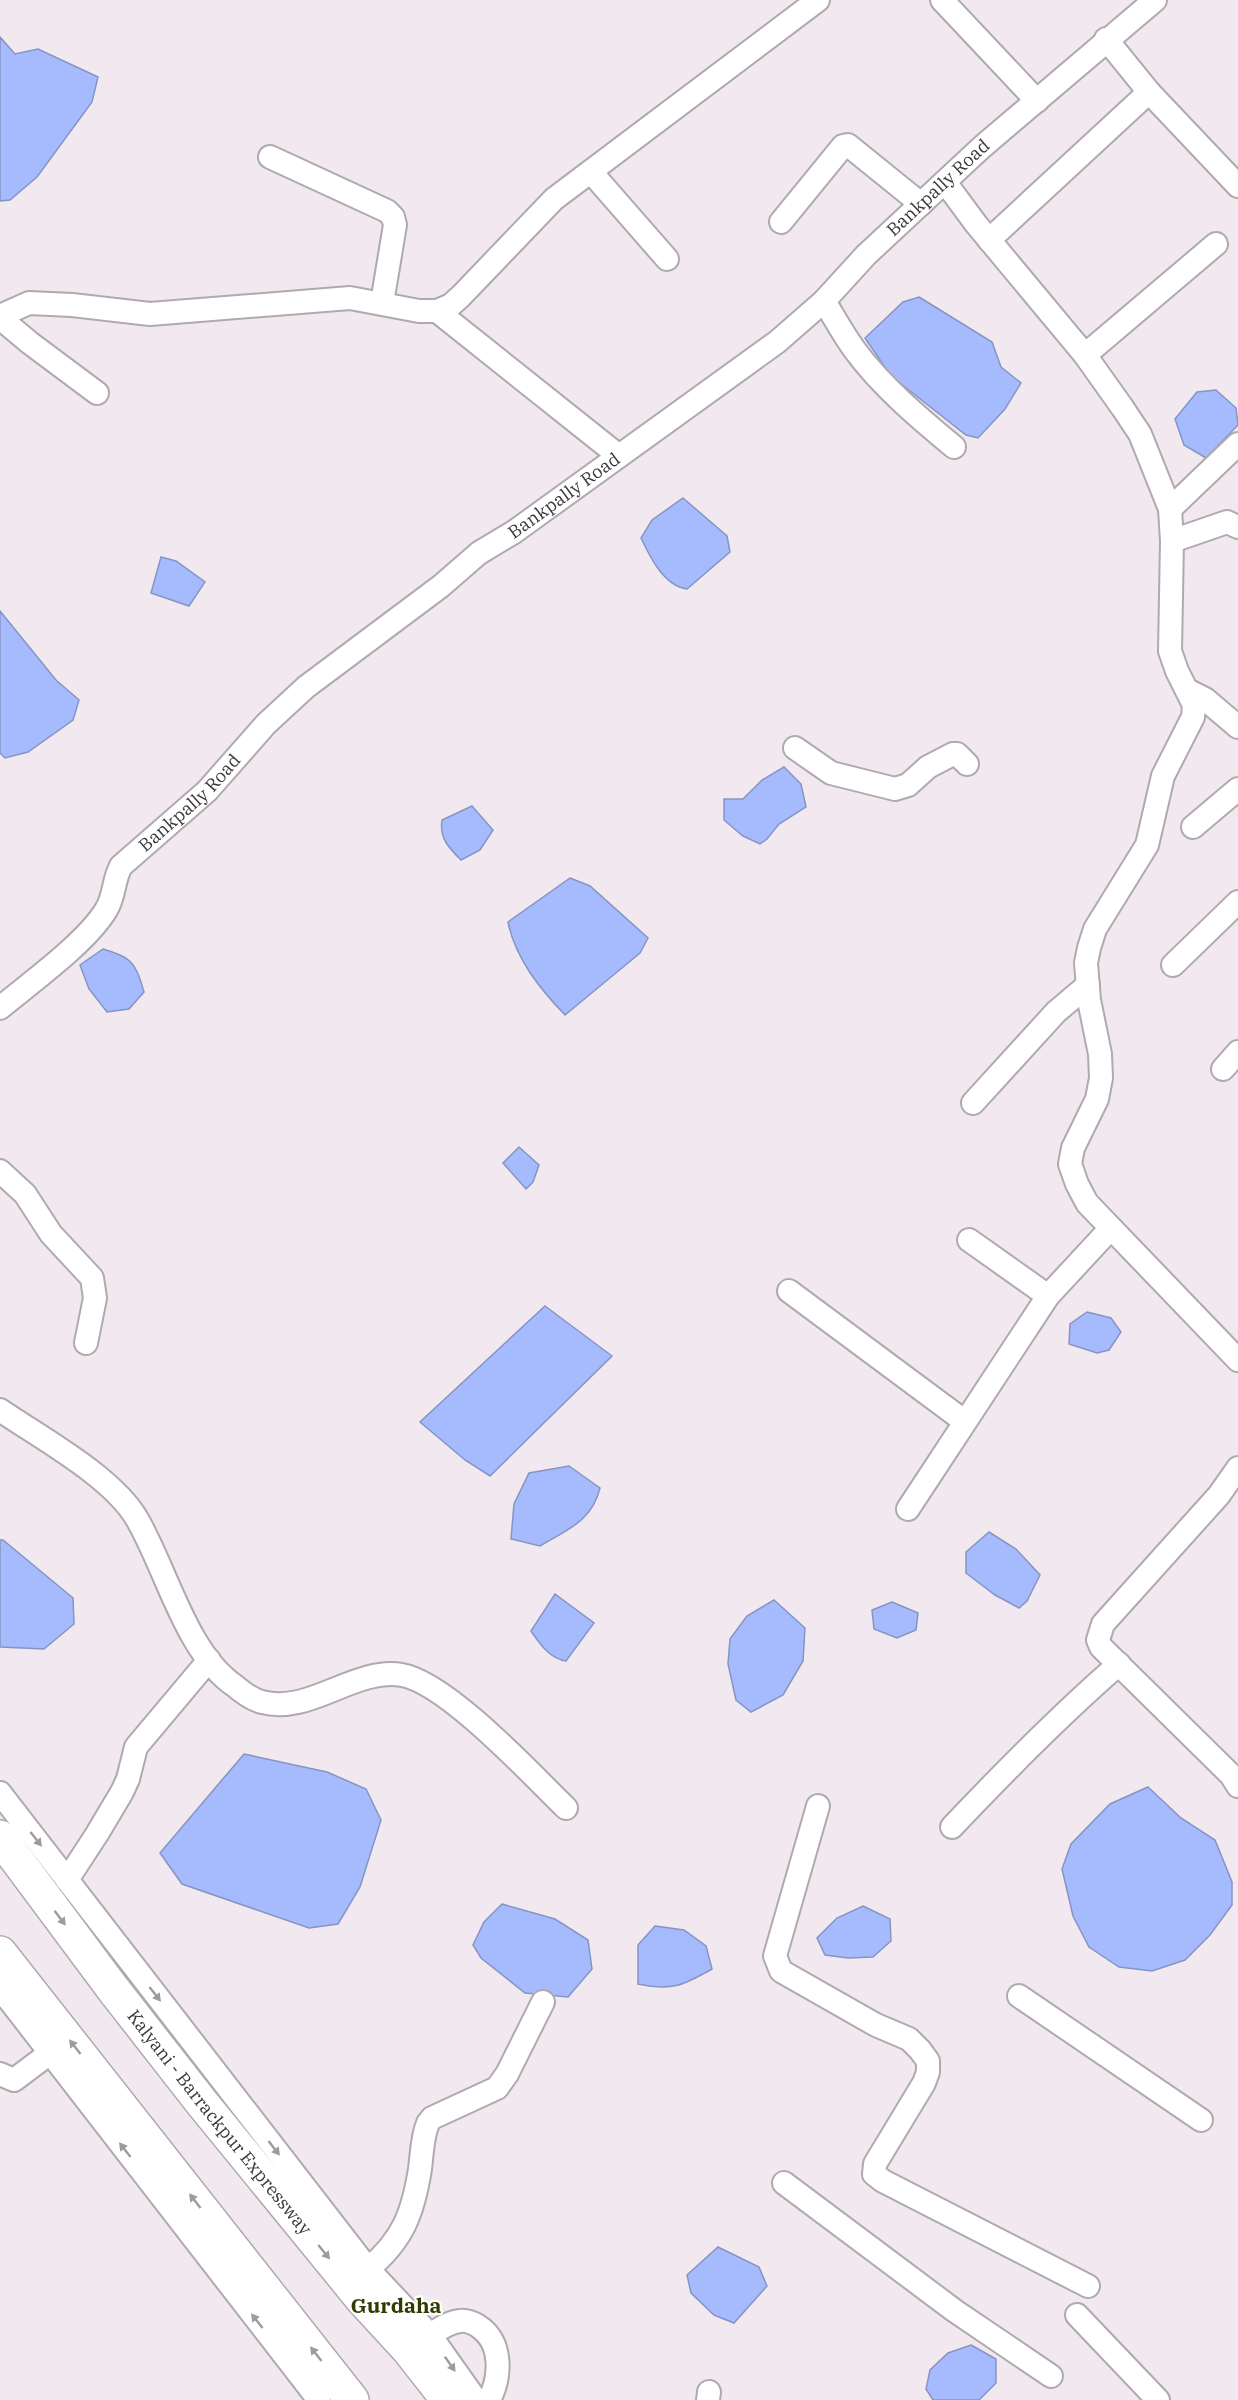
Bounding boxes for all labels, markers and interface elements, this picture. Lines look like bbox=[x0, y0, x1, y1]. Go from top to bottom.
street label: Bankpally Road bbox=[882, 134, 994, 241]
street label: Bankpally Road bbox=[503, 447, 624, 544]
street label: Bankpally Road bbox=[134, 749, 245, 856]
one-way arrow bbox=[29, 1831, 42, 1847]
one-way arrow bbox=[54, 1909, 66, 1925]
one-way arrow bbox=[148, 1986, 160, 2001]
street label: Kalyani - Barrackpur Expressway bbox=[122, 2005, 317, 2240]
one-way arrow bbox=[69, 2040, 81, 2055]
one-way arrow bbox=[268, 2140, 281, 2156]
one-way arrow bbox=[118, 2142, 131, 2158]
one-way arrow bbox=[190, 2193, 202, 2208]
one-way arrow bbox=[317, 2244, 330, 2260]
district label: Gurdaha bbox=[350, 2291, 442, 2319]
one-way arrow bbox=[252, 2313, 264, 2328]
one-way arrow bbox=[309, 2346, 322, 2362]
one-way arrow bbox=[444, 2355, 456, 2371]

